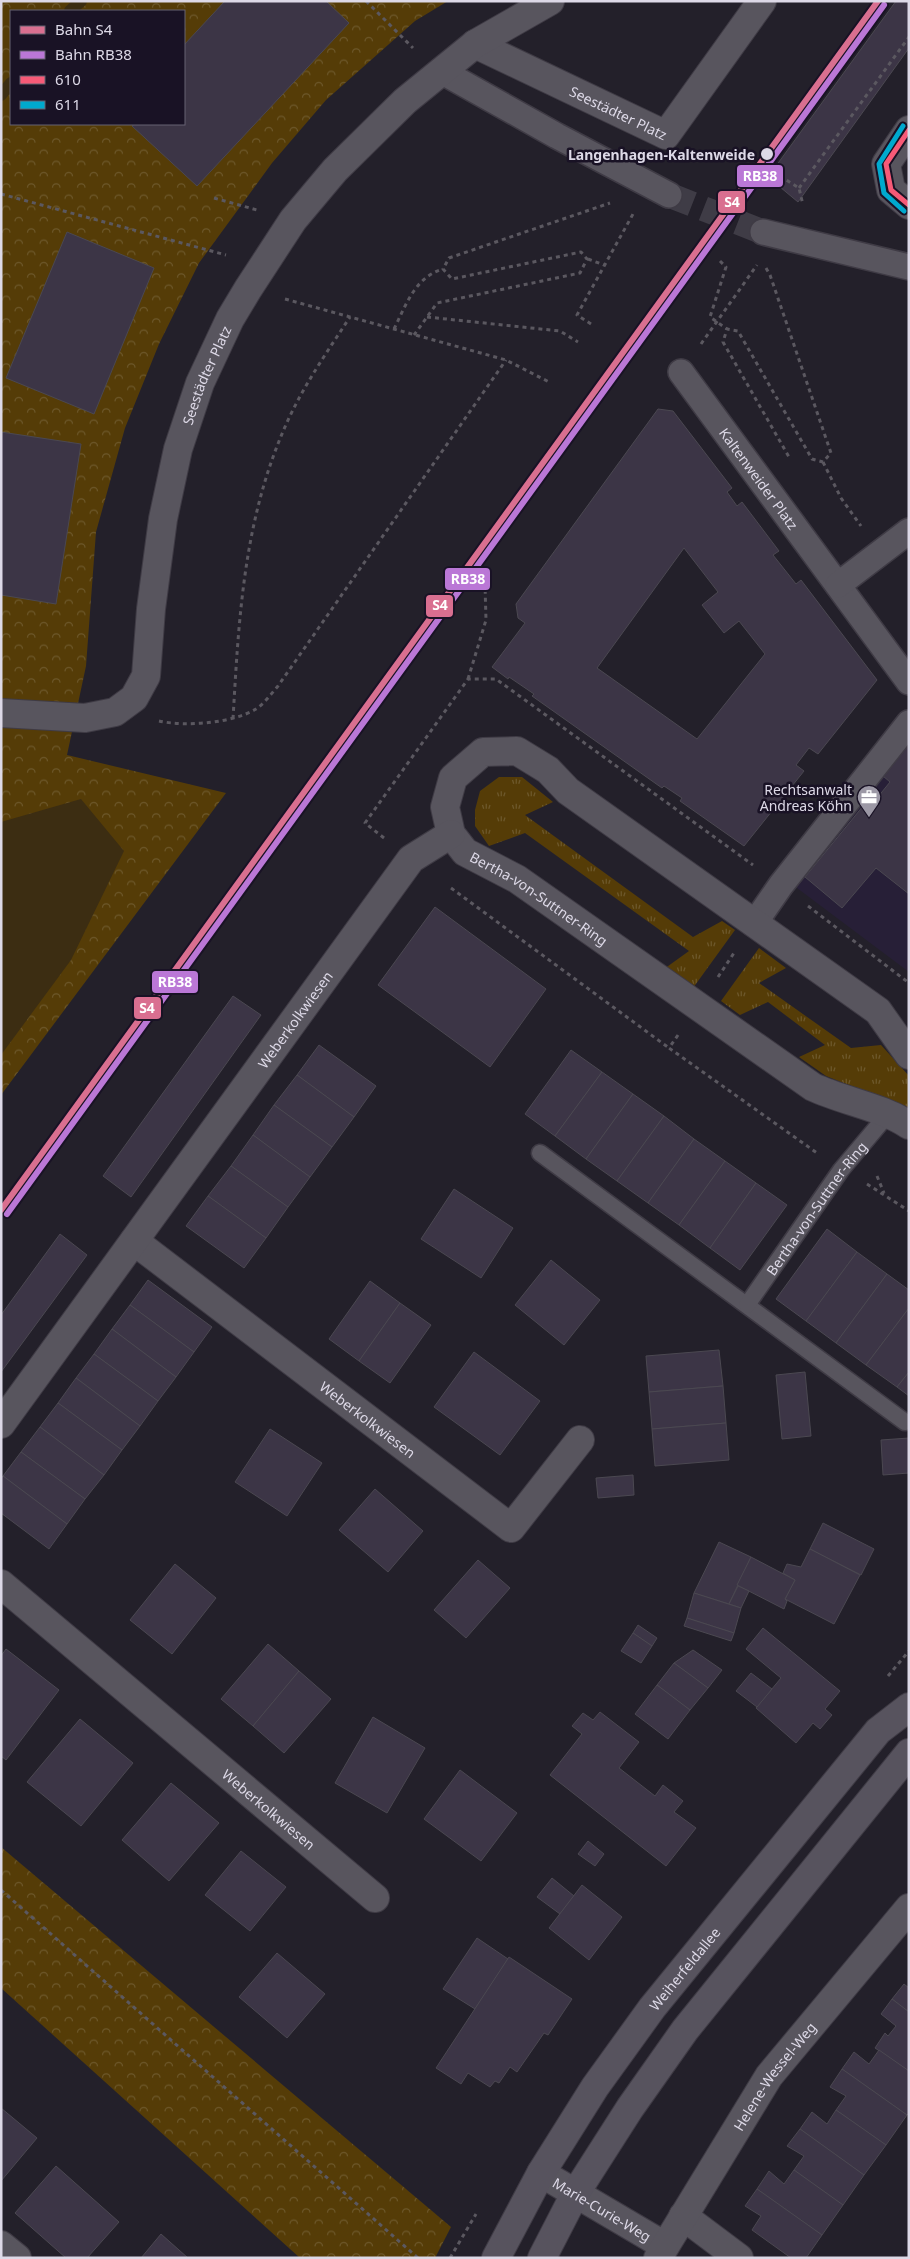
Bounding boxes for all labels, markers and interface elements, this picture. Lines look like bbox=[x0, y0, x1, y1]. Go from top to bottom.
legend bbox=[10, 10, 185, 125]
text: Bahn S4 bbox=[55, 19, 113, 39]
text: Bahn RB38 bbox=[55, 44, 132, 64]
text: 610 bbox=[55, 69, 81, 89]
street label: Seestädter Platz bbox=[567, 81, 671, 144]
text: 611 bbox=[55, 94, 81, 114]
place label: Langenhagen-Kaltenweide bbox=[568, 145, 755, 164]
marker: Langenhagen-Kaltenweide bbox=[759, 146, 775, 162]
line badge: RB38 bbox=[736, 164, 784, 188]
text: RB38 bbox=[743, 166, 777, 185]
line badge: S4 bbox=[717, 190, 746, 214]
text: S4 bbox=[724, 192, 740, 211]
street label: Seestädter Platz bbox=[177, 322, 235, 427]
street label: Kaltenweider Platz bbox=[715, 424, 803, 533]
line badge: RB38 bbox=[444, 567, 491, 591]
text: RB38 bbox=[451, 569, 485, 588]
line badge: S4 bbox=[425, 594, 454, 618]
text: S4 bbox=[432, 595, 448, 614]
place label: Rechtsanwalt Andreas Köhn bbox=[760, 780, 852, 815]
office icon: Rechtsanwalt Andreas Köhn bbox=[856, 784, 882, 818]
street label: Bertha-von-Suttner-Ring bbox=[467, 847, 612, 950]
street label: Weberkolkwiesen bbox=[253, 967, 336, 1072]
line badge: RB38 bbox=[151, 970, 199, 994]
text: RB38 bbox=[158, 972, 192, 991]
line badge: S4 bbox=[133, 996, 162, 1020]
text: S4 bbox=[139, 998, 155, 1017]
street label: Bertha-von-Suttner-Ring bbox=[761, 1137, 871, 1279]
street label: Weberkolkwiesen bbox=[316, 1376, 420, 1462]
street label: Weberkolkwiesen bbox=[219, 1765, 320, 1854]
street label: Weiherfeldallee bbox=[644, 1923, 724, 2014]
street label: Helene-Wessel-Weg bbox=[728, 2018, 820, 2134]
street label: Marie-Curie-Weg bbox=[550, 2173, 655, 2245]

